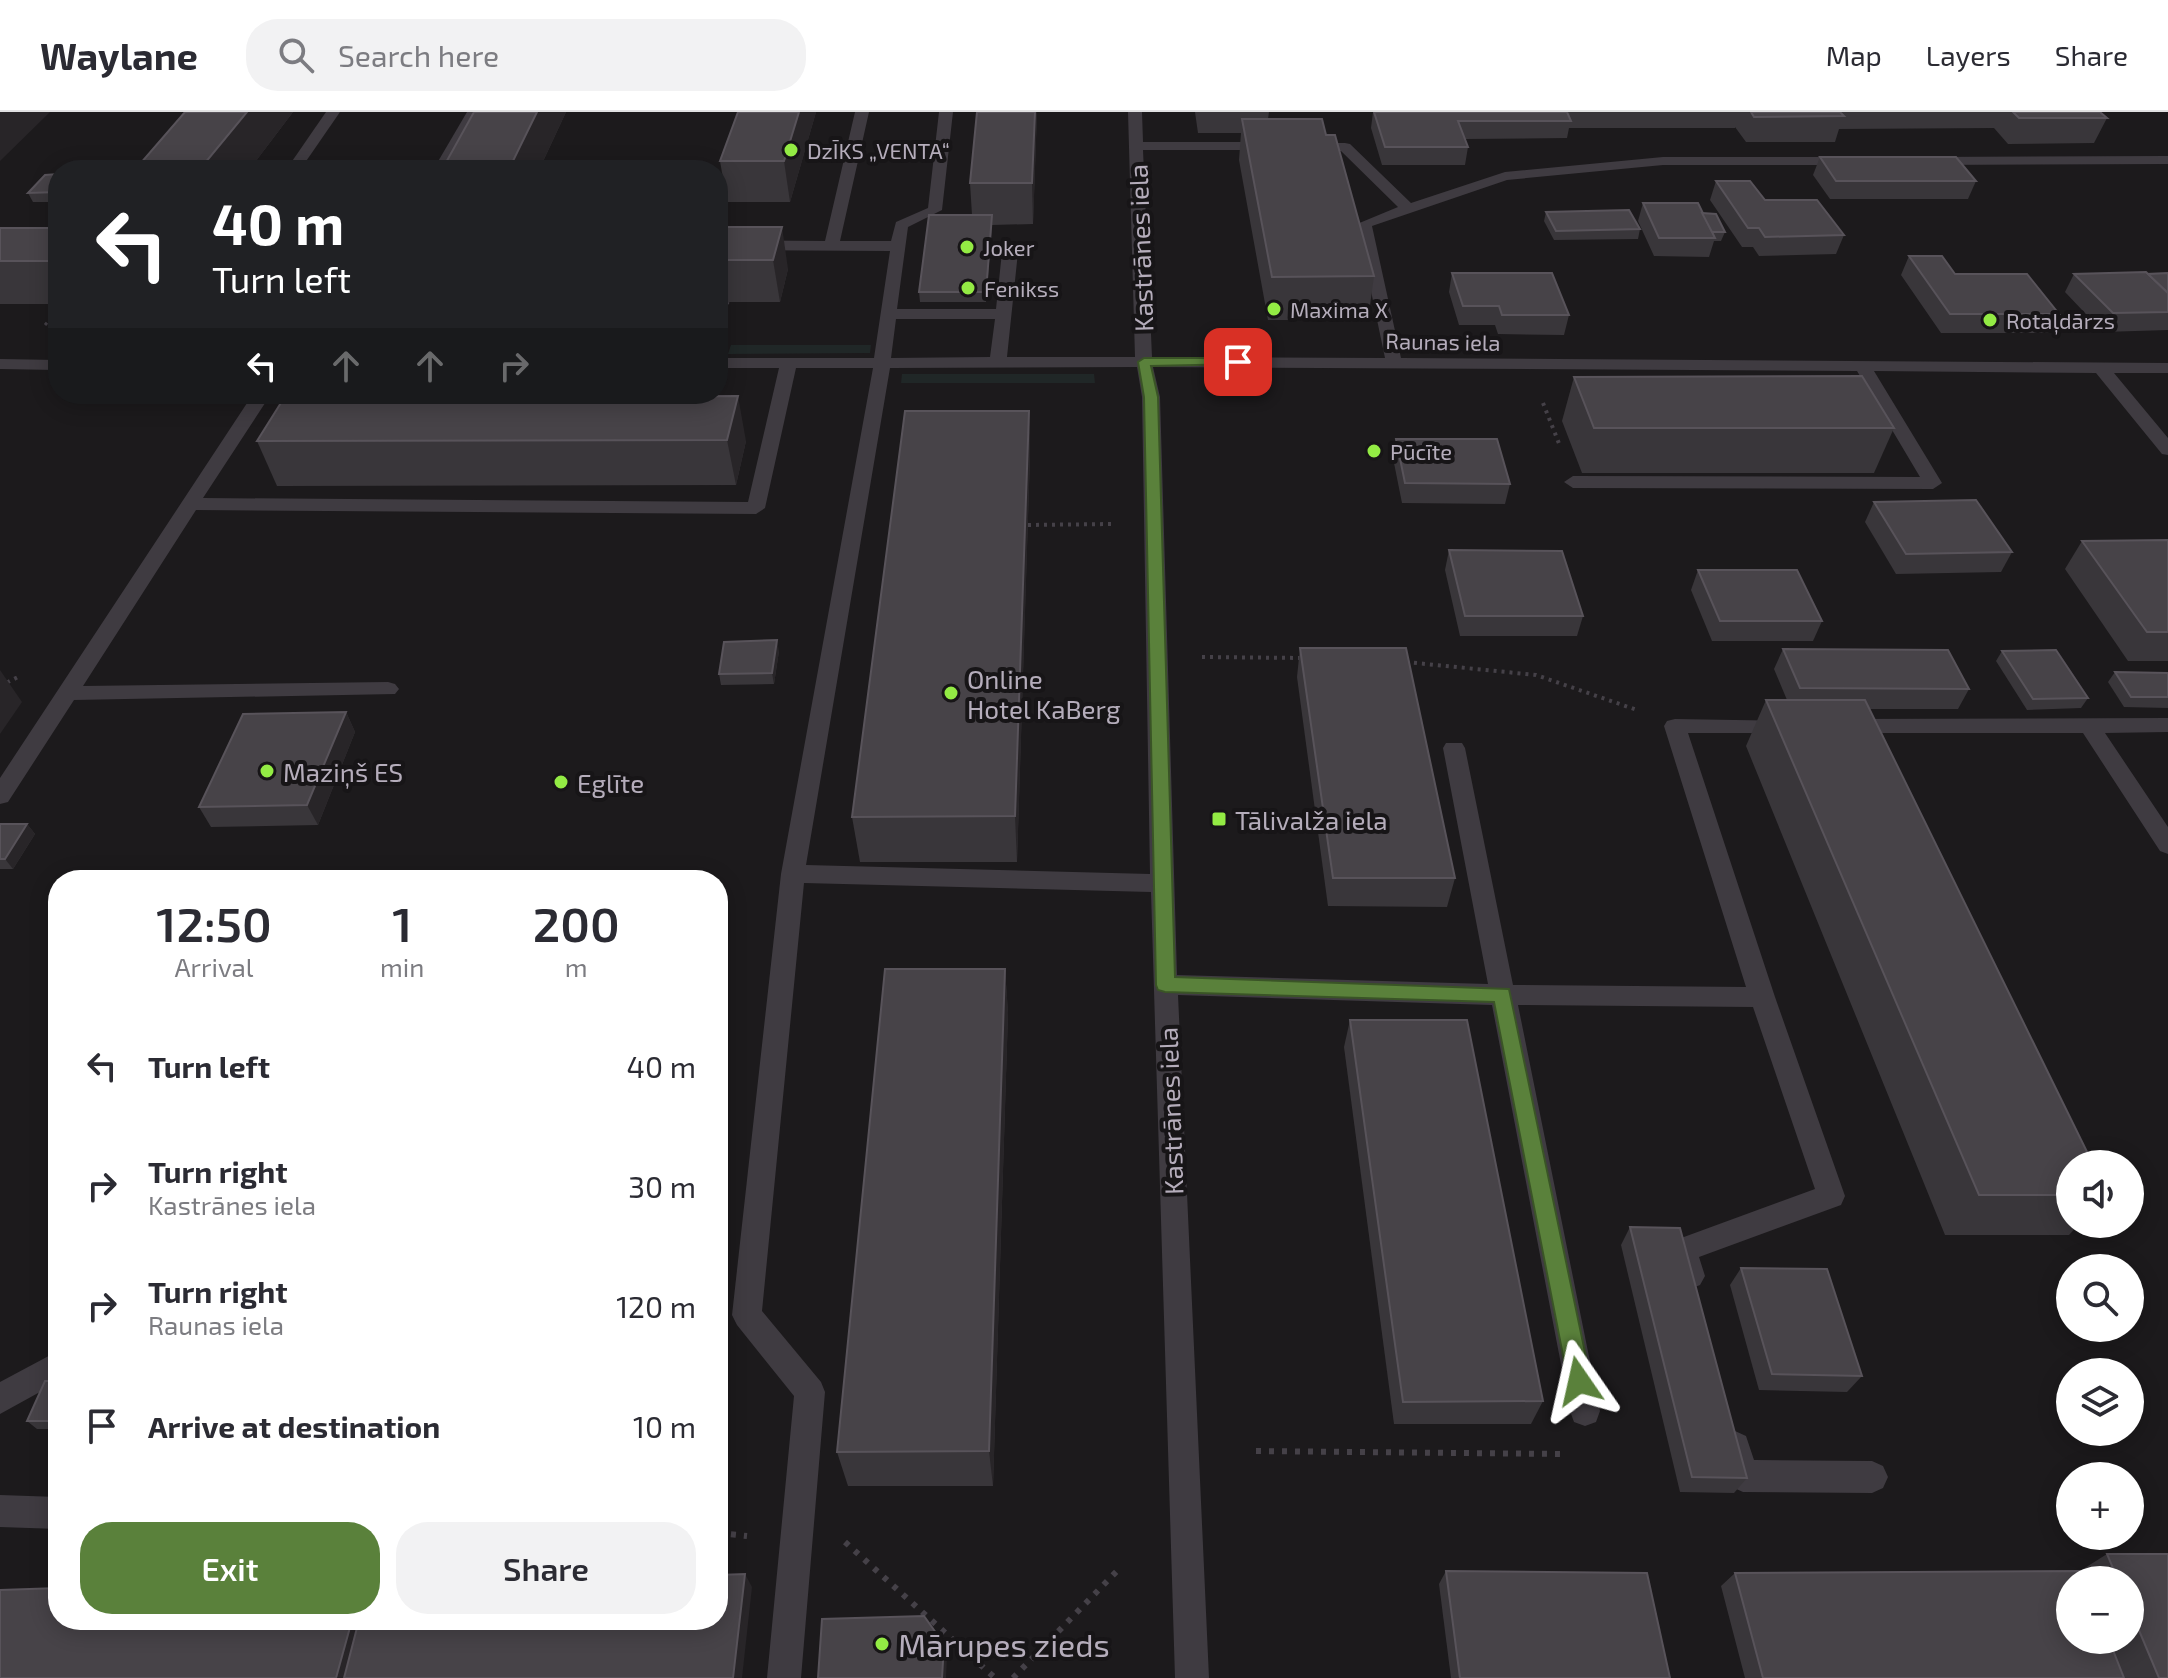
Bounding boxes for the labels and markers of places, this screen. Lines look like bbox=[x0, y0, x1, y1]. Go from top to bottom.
place label: DzĪKS „VENTA“ bbox=[807, 137, 950, 163]
marker: DzĪKS „VENTA“ bbox=[782, 141, 800, 159]
place label: Joker bbox=[983, 234, 1035, 260]
marker: Joker bbox=[958, 238, 976, 256]
place label: Fenikss bbox=[984, 275, 1059, 301]
marker: Fenikss bbox=[959, 279, 977, 297]
place label: Maxima X bbox=[1290, 296, 1388, 322]
marker: Maxima X bbox=[1265, 300, 1283, 318]
place label: Rotaļdārzs bbox=[2006, 307, 2115, 335]
marker: Rotaļdārzs bbox=[1981, 311, 1999, 329]
pin bbox=[1204, 328, 1272, 396]
place label: Pūcīte bbox=[1390, 438, 1452, 464]
marker: Pūcīte bbox=[1365, 442, 1383, 460]
place label: Online Hotel KaBerg bbox=[967, 663, 1120, 724]
marker: Online Hotel KaBerg bbox=[942, 684, 960, 702]
place label: Maziņš ES bbox=[283, 756, 403, 789]
marker: Maziņš ES bbox=[258, 762, 276, 780]
place label: Eglīte bbox=[577, 767, 644, 798]
marker: Eglīte bbox=[552, 773, 570, 791]
place label: Tālivalža iela bbox=[1235, 804, 1388, 835]
marker: Tālivalža iela bbox=[1210, 810, 1228, 828]
place label: Mārupes zieds bbox=[898, 1625, 1110, 1663]
marker: Mārupes zieds bbox=[873, 1635, 891, 1653]

